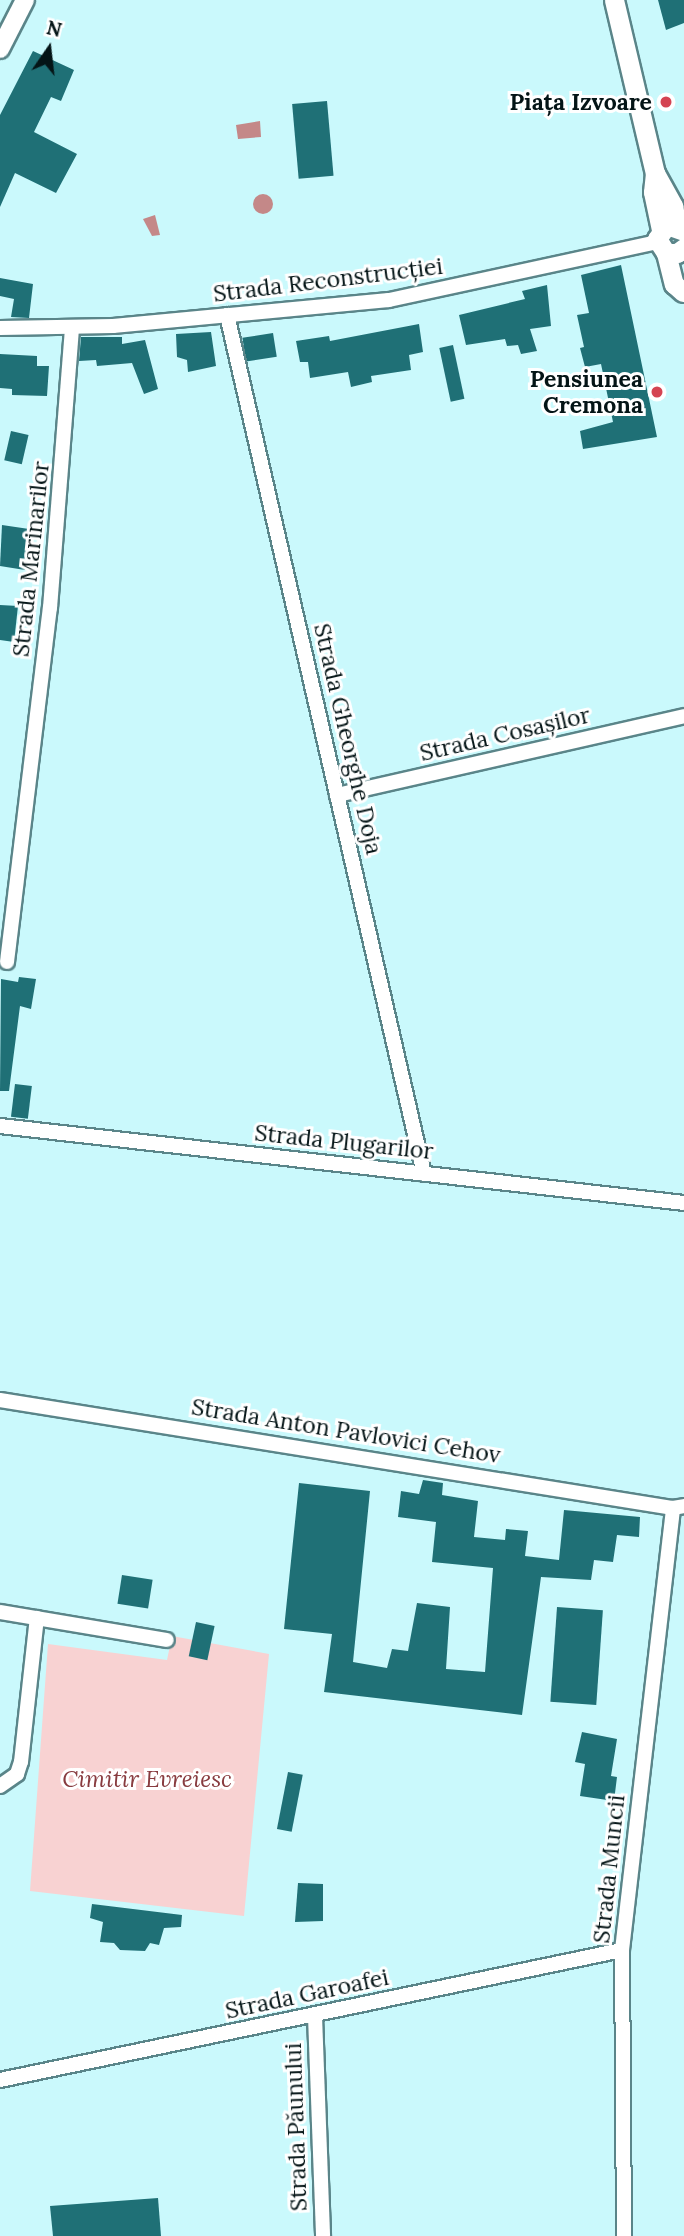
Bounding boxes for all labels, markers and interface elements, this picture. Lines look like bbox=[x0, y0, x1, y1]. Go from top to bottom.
north arrow bbox=[14, 14, 84, 84]
text: N bbox=[44, 15, 64, 42]
place label: Piața Izvoare bbox=[509, 88, 652, 116]
marker: Piața Izvoare bbox=[658, 94, 674, 110]
street label: Strada Reconstrucției bbox=[212, 252, 444, 308]
place label: Pensiunea Cremona bbox=[530, 365, 643, 419]
marker: Pensiunea Cremona bbox=[649, 384, 665, 400]
street label: Strada Marinarilor bbox=[7, 460, 55, 658]
street label: Strada Gheorghe Doja bbox=[308, 621, 388, 857]
street label: Strada Cosașilor bbox=[417, 701, 593, 767]
street label: Strada Plugarilor bbox=[253, 1119, 435, 1165]
street label: Strada Anton Pavlovici Cehov bbox=[190, 1393, 502, 1469]
park label: Cimitir Evreiesc bbox=[62, 1765, 232, 1793]
street label: Strada Muncii bbox=[587, 1793, 631, 1945]
street label: Strada Garoafei bbox=[223, 1963, 391, 2025]
street label: Strada Păunului bbox=[279, 2042, 313, 2212]

